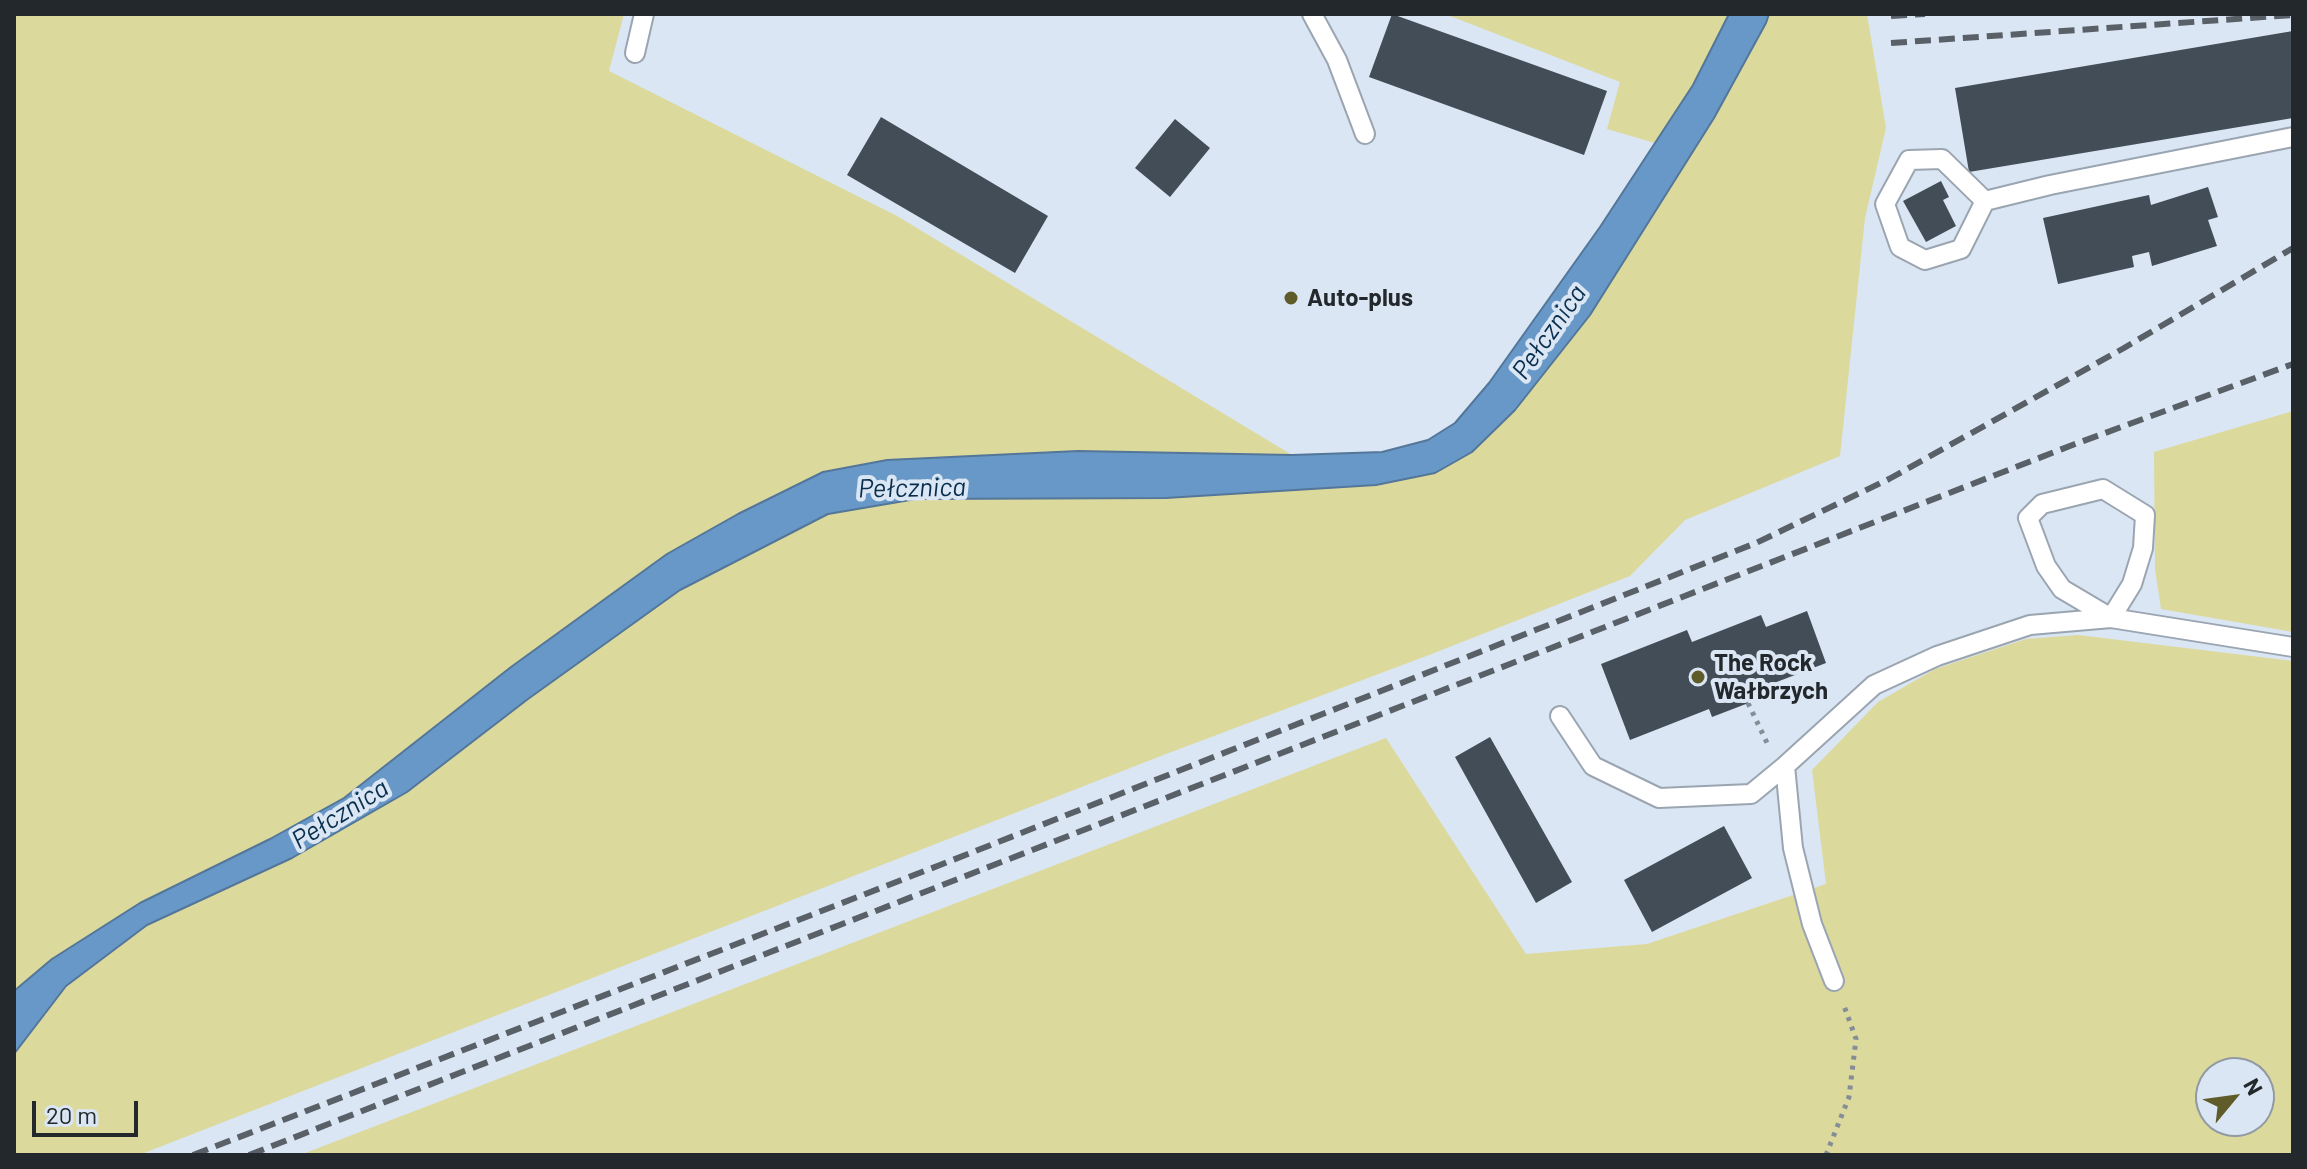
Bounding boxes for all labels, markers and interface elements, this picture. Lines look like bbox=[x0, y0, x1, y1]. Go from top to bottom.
water label: Pełcznica bbox=[1505, 279, 1593, 385]
place label: Auto-plus bbox=[1307, 284, 1413, 312]
marker: Auto-plus bbox=[1282, 289, 1300, 307]
water label: Pełcznica bbox=[858, 471, 966, 505]
place label: The Rock Wałbrzych bbox=[1714, 649, 1828, 705]
marker: The Rock Wałbrzych bbox=[1689, 668, 1707, 686]
water label: Pełcznica bbox=[286, 772, 394, 856]
north arrow bbox=[2195, 1057, 2275, 1137]
text: N bbox=[2239, 1074, 2269, 1099]
scale bar bbox=[36, 1085, 142, 1135]
text: 20 m bbox=[46, 1100, 97, 1129]

